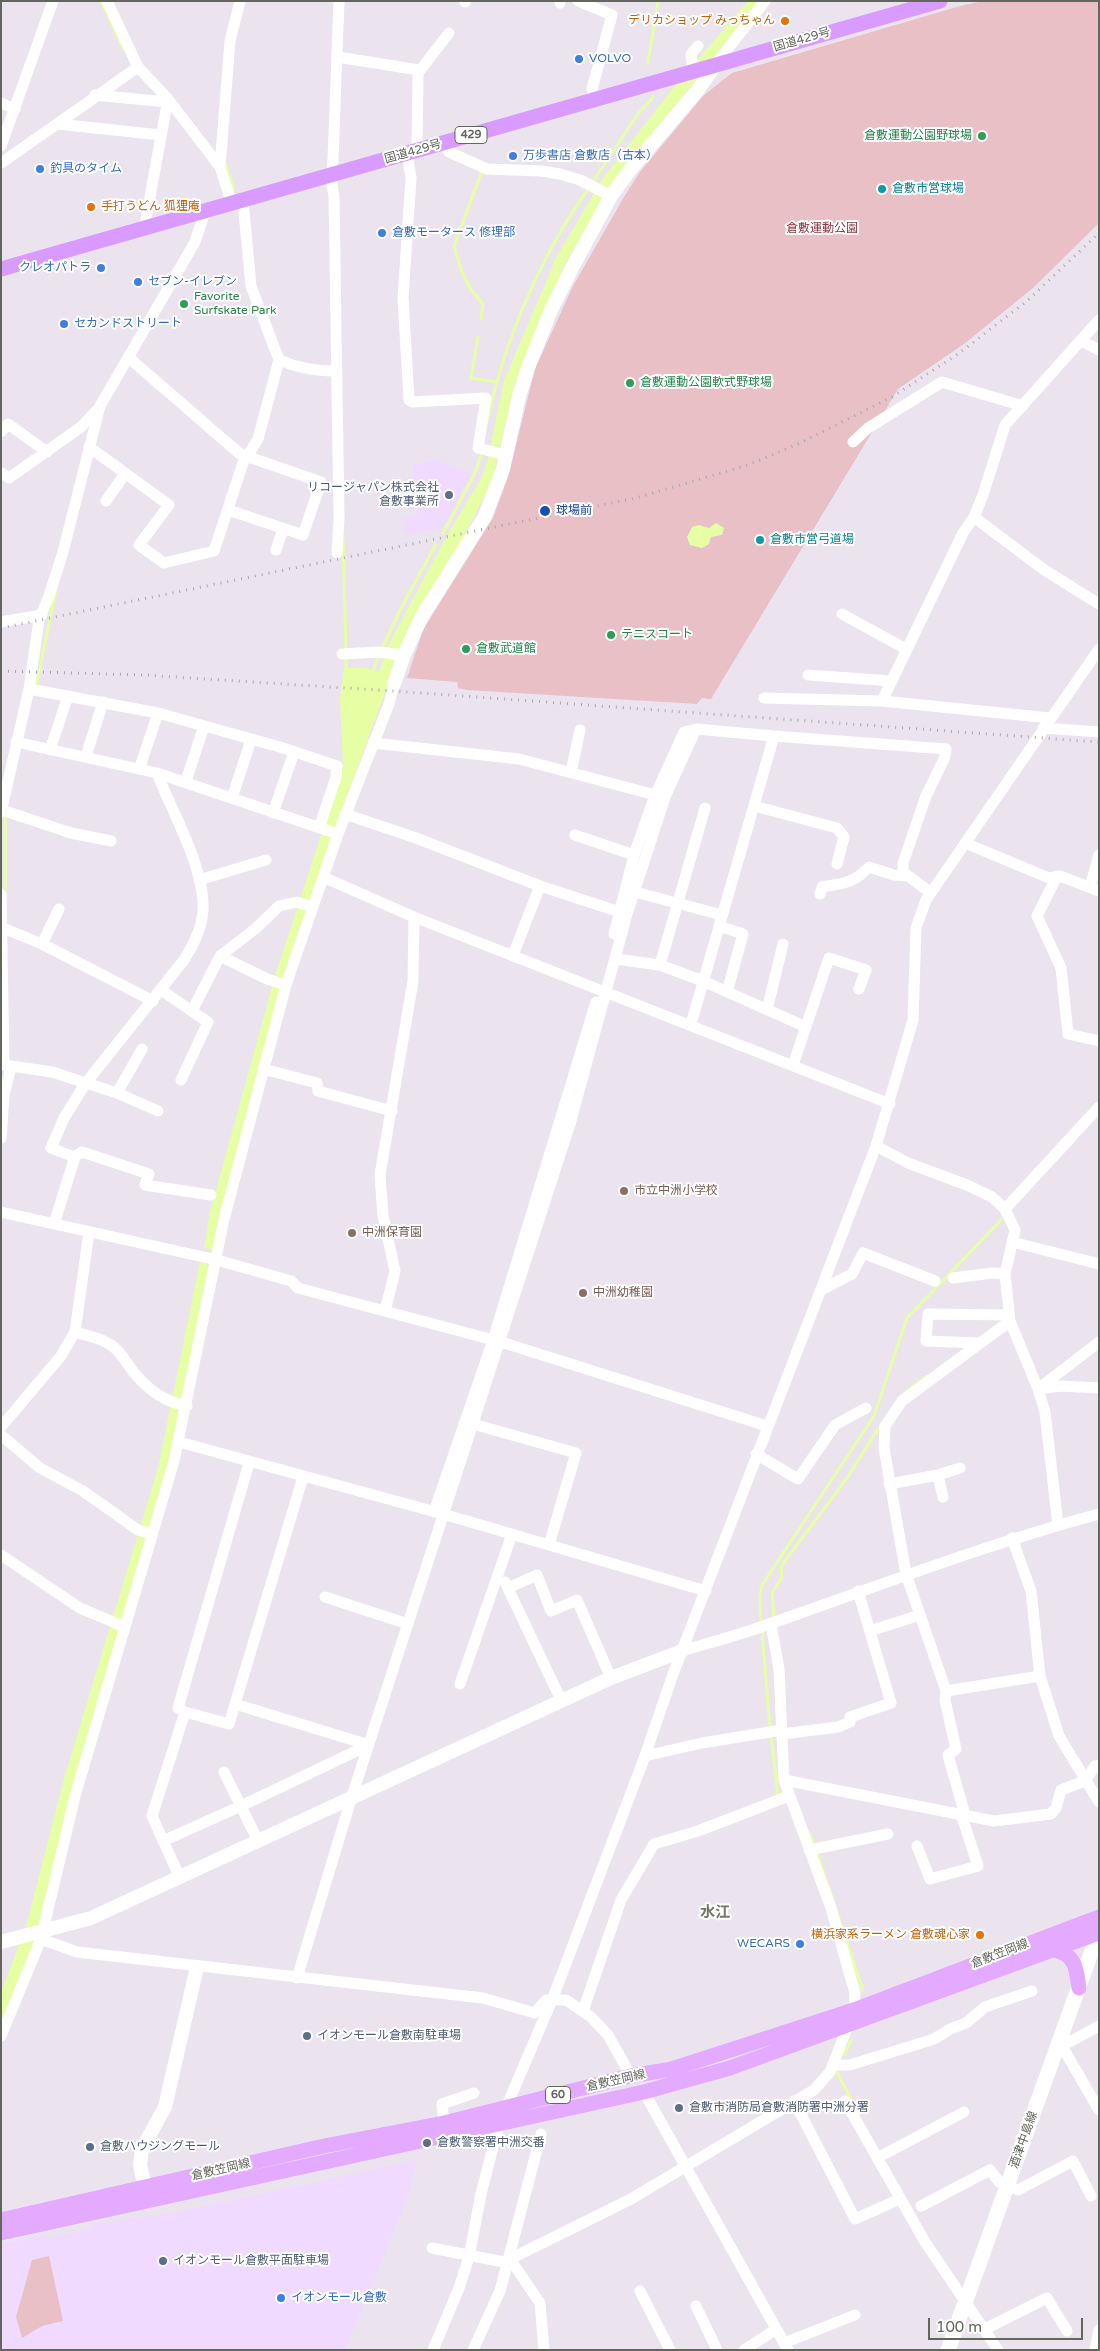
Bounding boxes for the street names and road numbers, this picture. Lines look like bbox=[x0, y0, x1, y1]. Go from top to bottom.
street label: 国道429号 bbox=[772, 25, 832, 55]
road number: 429 bbox=[455, 126, 487, 144]
street label: 国道429号 bbox=[383, 137, 443, 167]
street label: 倉敷笠岡線 bbox=[969, 1937, 1031, 1971]
street label: 倉敷笠岡線 bbox=[585, 2067, 647, 2095]
road number: 60 bbox=[546, 2086, 570, 2104]
street label: 酒津中島線 bbox=[1007, 2109, 1041, 2171]
street label: 倉敷笠岡線 bbox=[190, 2156, 252, 2184]

